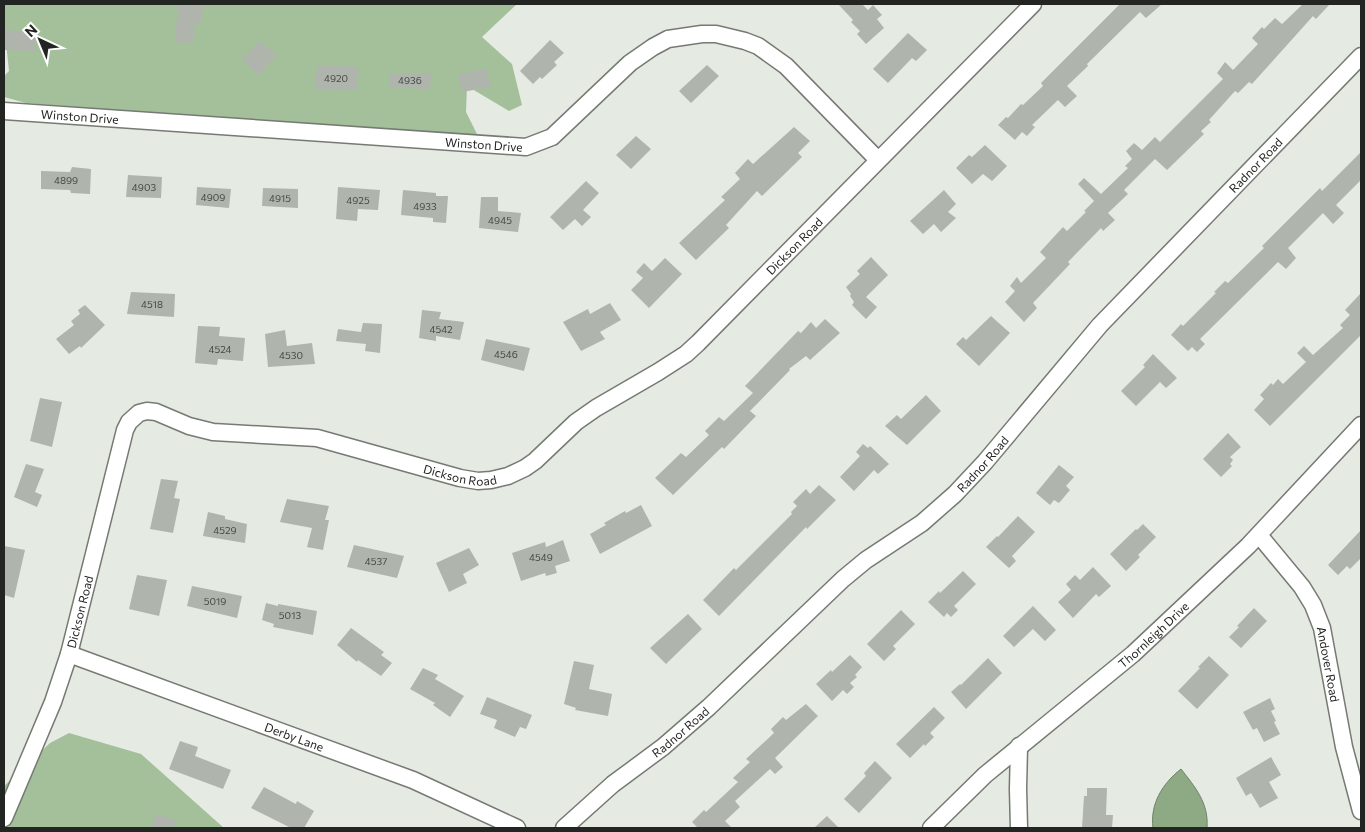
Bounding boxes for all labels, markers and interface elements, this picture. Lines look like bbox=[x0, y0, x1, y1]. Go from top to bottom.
north arrow bbox=[15, 15, 65, 65]
text: N bbox=[21, 21, 40, 40]
house number: 4920 bbox=[324, 72, 348, 84]
house number: 4936 bbox=[398, 74, 422, 86]
street label: Winston Drive bbox=[40, 107, 119, 126]
street label: Winston Drive bbox=[445, 134, 523, 154]
street label: Radnor Road bbox=[1226, 135, 1285, 195]
house number: 4899 bbox=[54, 174, 78, 186]
house number: 4903 bbox=[132, 181, 156, 193]
house number: 4909 bbox=[201, 191, 225, 203]
house number: 4915 bbox=[269, 192, 291, 204]
house number: 4925 bbox=[346, 194, 370, 206]
house number: 4933 bbox=[413, 200, 437, 212]
house number: 4945 bbox=[488, 214, 512, 226]
street label: Dickson Road bbox=[763, 214, 825, 277]
house number: 4518 bbox=[141, 298, 163, 310]
house number: 4542 bbox=[429, 323, 453, 335]
house number: 4524 bbox=[208, 343, 232, 355]
house number: 4546 bbox=[494, 348, 518, 360]
house number: 4530 bbox=[279, 349, 303, 361]
street label: Radnor Road bbox=[954, 433, 1011, 495]
street label: Dickson Road bbox=[422, 461, 498, 488]
house number: 4529 bbox=[213, 524, 237, 536]
house number: 4549 bbox=[529, 551, 553, 563]
house number: 4537 bbox=[365, 555, 387, 567]
street label: Dickson Road bbox=[64, 574, 95, 650]
house number: 5019 bbox=[204, 595, 226, 607]
street label: Thornleigh Drive bbox=[1115, 599, 1191, 670]
house number: 5013 bbox=[279, 609, 301, 621]
street label: Andover Road bbox=[1315, 625, 1343, 703]
street label: Radnor Road bbox=[649, 704, 712, 760]
street label: Derby Lane bbox=[263, 719, 326, 754]

